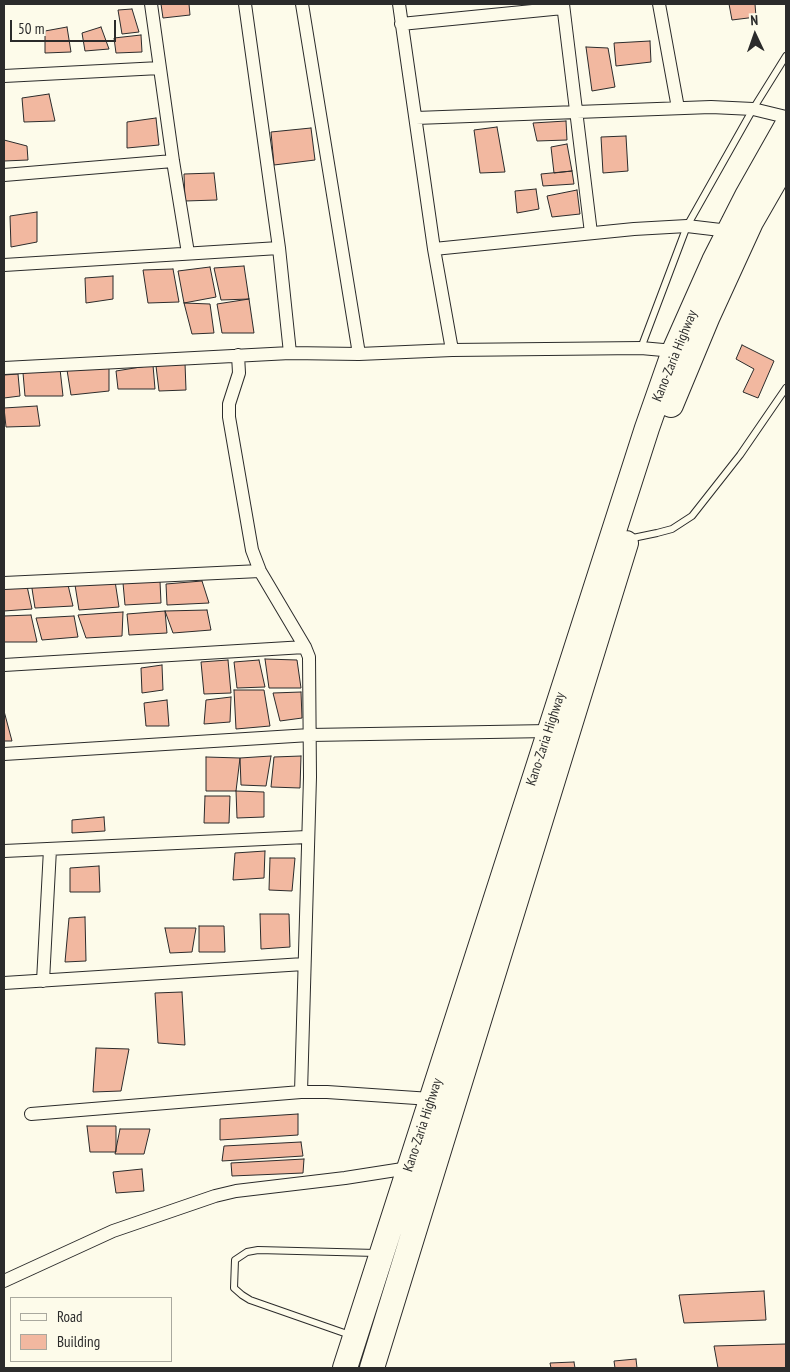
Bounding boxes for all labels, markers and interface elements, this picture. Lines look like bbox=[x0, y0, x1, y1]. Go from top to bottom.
scale bar bbox=[12, 10, 119, 42]
north arrow bbox=[730, 10, 780, 60]
text: N bbox=[750, 11, 758, 29]
text: 50 m bbox=[18, 19, 44, 38]
street label: Kano-Zaria Highway bbox=[649, 308, 701, 404]
street label: Kano-Zaria Highway bbox=[523, 690, 569, 788]
street label: Kano-Zaria Highway bbox=[400, 1076, 446, 1174]
legend bbox=[10, 1297, 172, 1362]
text: Road bbox=[57, 1307, 83, 1326]
text: Building bbox=[57, 1332, 100, 1351]

